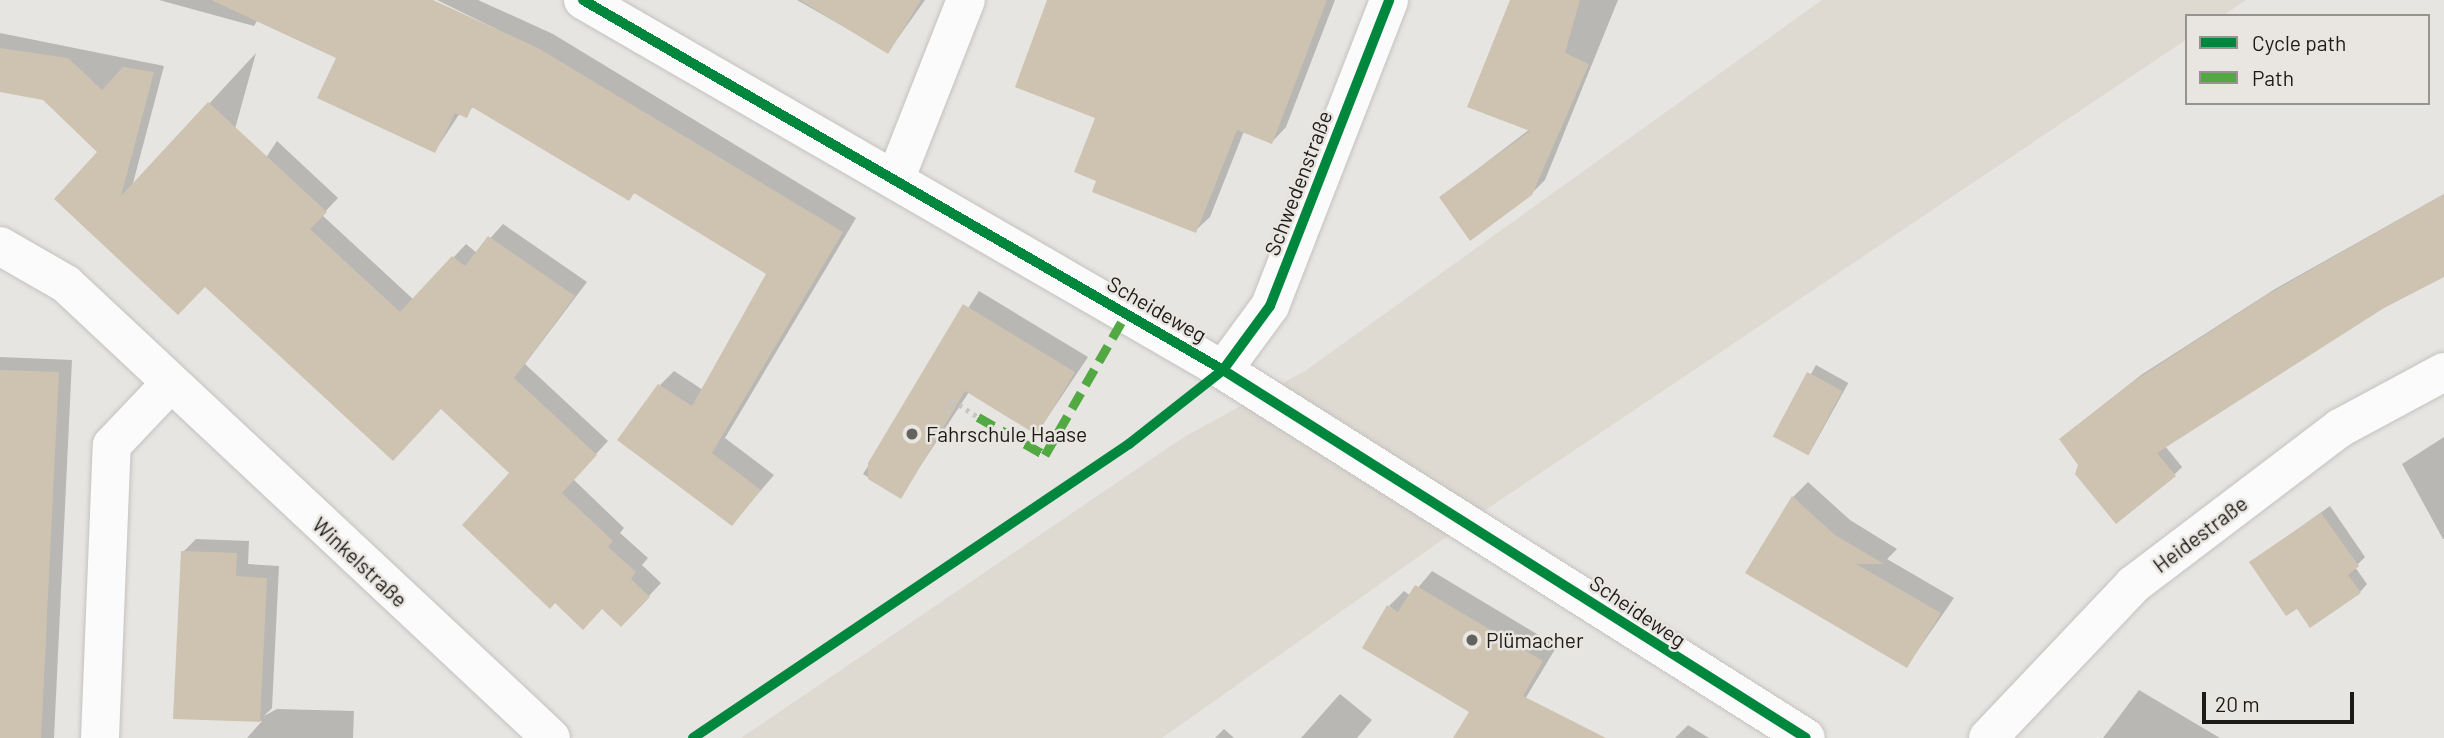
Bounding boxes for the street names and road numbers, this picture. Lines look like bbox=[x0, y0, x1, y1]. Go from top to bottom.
street label: Schwedenstraße bbox=[1259, 107, 1337, 259]
street label: Scheideweg bbox=[1103, 270, 1211, 348]
street label: Heidestraße bbox=[2148, 490, 2252, 578]
street label: Winkelstraße bbox=[307, 512, 413, 612]
street label: Scheideweg bbox=[1585, 570, 1691, 652]

